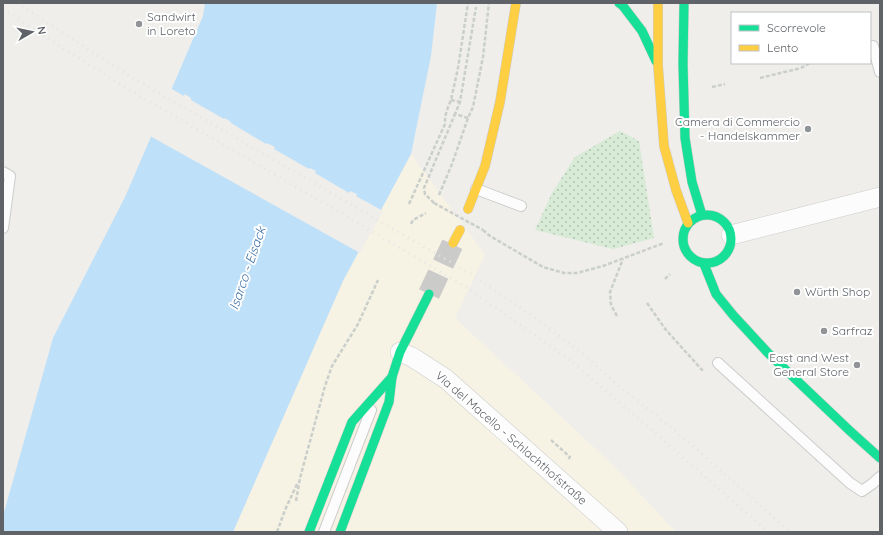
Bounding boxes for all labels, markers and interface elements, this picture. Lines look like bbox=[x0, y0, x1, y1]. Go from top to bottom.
place label: Sandwirt in Loreto bbox=[147, 9, 196, 38]
north arrow bbox=[12, 12, 52, 52]
legend bbox=[731, 12, 871, 64]
marker: Sandwirt in Loreto bbox=[134, 19, 144, 29]
text: Scorrevole bbox=[767, 20, 826, 35]
text: N bbox=[34, 25, 49, 36]
text: Lento bbox=[767, 40, 798, 55]
place label: Camera di Commercio - Handelskammer bbox=[675, 114, 800, 143]
marker: Camera di Commercio - Handelskammer bbox=[803, 124, 813, 134]
water label: Isarco - Eisack bbox=[225, 223, 269, 312]
place label: Würth Shop bbox=[805, 284, 870, 299]
marker: Würth Shop bbox=[792, 287, 802, 297]
place label: Sarfraz bbox=[832, 323, 873, 338]
marker: Sarfraz bbox=[819, 326, 829, 336]
place label: East and West General Store bbox=[769, 350, 849, 379]
marker: East and West General Store bbox=[852, 360, 862, 370]
street label: Via del Macello - Schlachthofstraße bbox=[432, 368, 590, 508]

